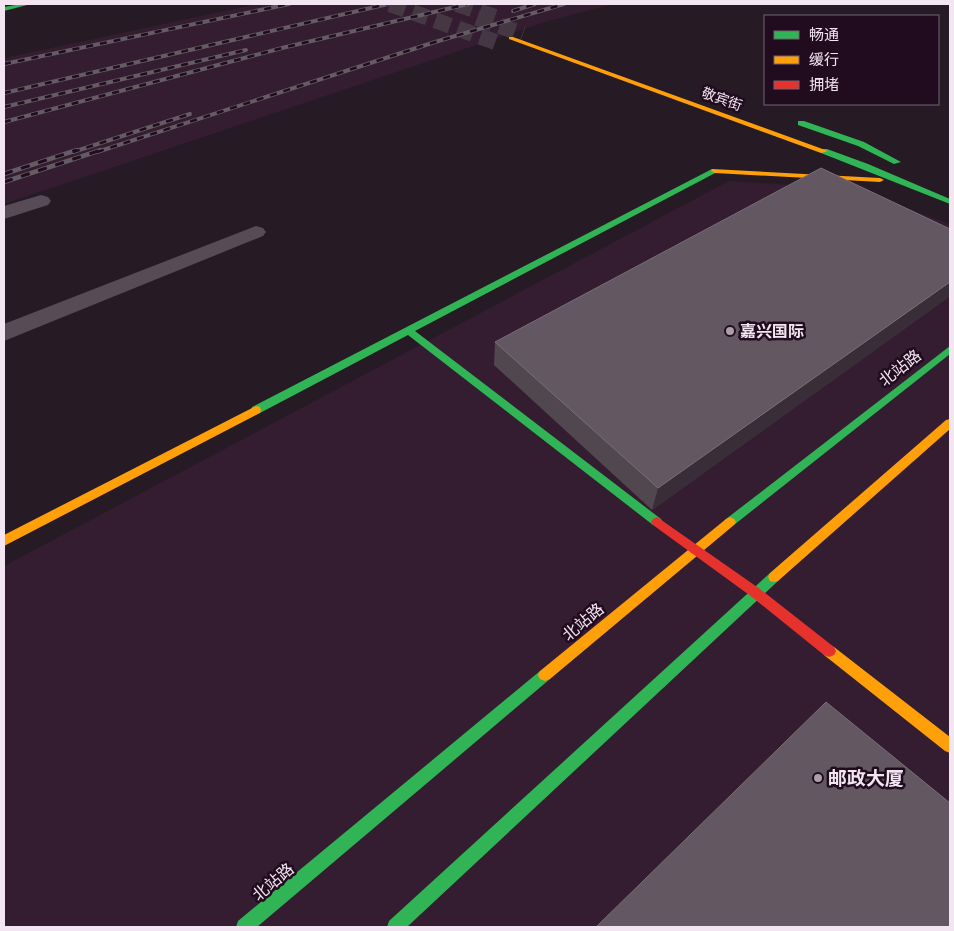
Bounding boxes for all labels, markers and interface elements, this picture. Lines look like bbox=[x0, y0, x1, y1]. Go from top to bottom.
legend bbox=[764, 15, 939, 105]
text: 畅通 bbox=[809, 26, 839, 43]
text: 缓行 bbox=[809, 51, 839, 68]
text: 拥堵 bbox=[809, 76, 839, 93]
street label: 敬宾街 bbox=[700, 84, 744, 114]
place label: 嘉兴国际 bbox=[740, 322, 804, 341]
marker: 嘉兴国际 bbox=[724, 325, 736, 337]
street label: 北站路 bbox=[875, 346, 925, 390]
street label: 北站路 bbox=[559, 599, 607, 645]
place label: 邮政大厦 bbox=[828, 767, 904, 789]
marker: 邮政大厦 bbox=[812, 772, 824, 784]
street label: 北站路 bbox=[249, 859, 297, 905]

